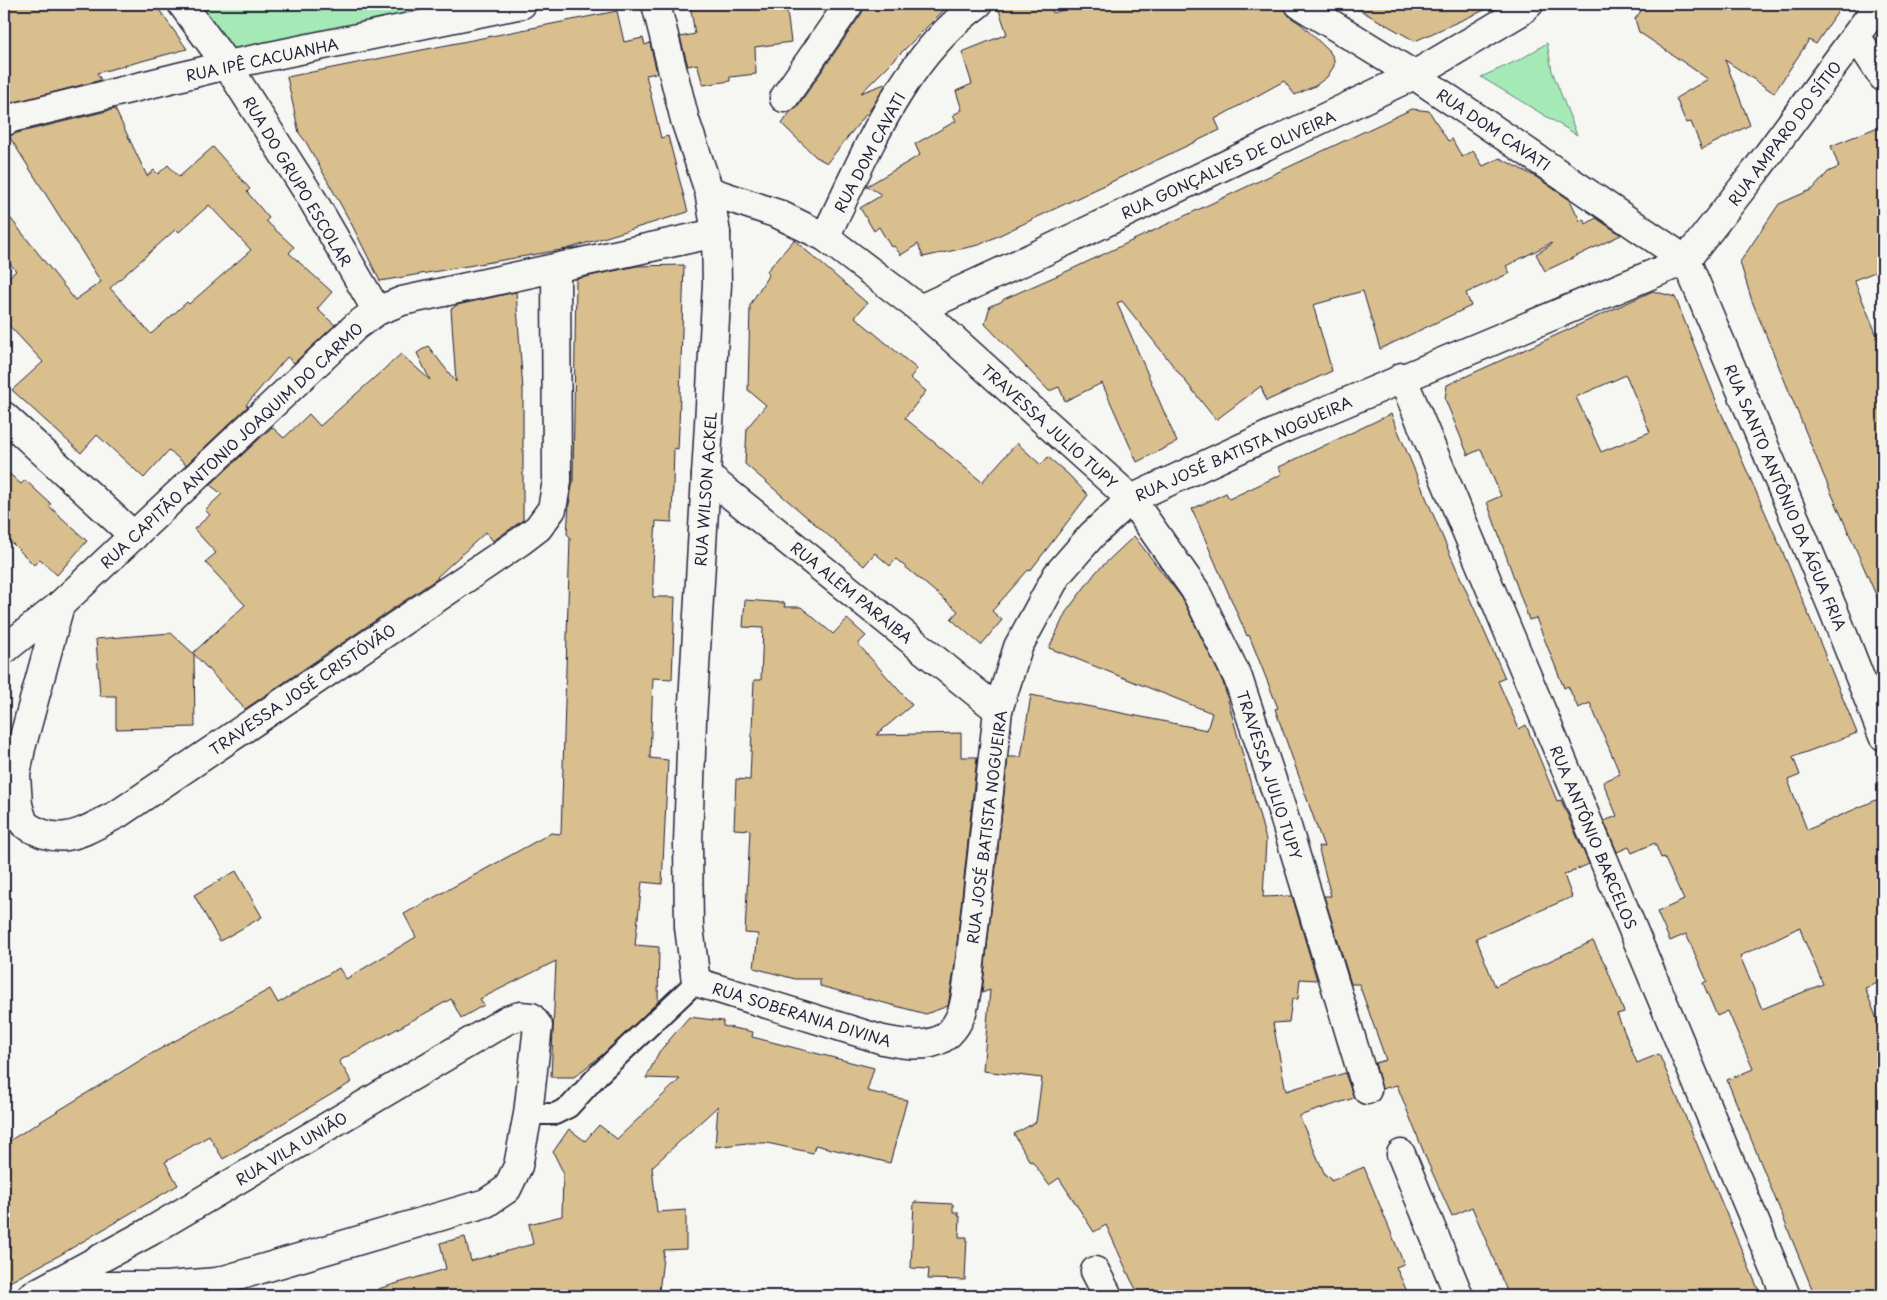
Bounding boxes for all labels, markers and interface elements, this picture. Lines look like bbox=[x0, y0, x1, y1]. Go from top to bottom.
street label: RUA IPÊ CACUANHA bbox=[184, 32, 340, 86]
street label: RUA AMPARO DO SÍTIO bbox=[1722, 56, 1846, 210]
street label: RUA DOM CAVATI bbox=[1432, 82, 1556, 176]
street label: RUA DOM CAVATI bbox=[828, 88, 910, 216]
street label: RUA DO GRUPO ESCOLAR bbox=[238, 91, 358, 271]
street label: RUA GONÇALVES DE OLIVEIRA bbox=[1117, 104, 1339, 224]
street label: RUA CAPITÃO ANTONIO JOAQUIM DO CARMO bbox=[94, 317, 368, 573]
street label: TRAVESSA JULIO TUPY bbox=[977, 358, 1124, 494]
street label: RUA SANTO ANTÔNIO DA ÁGUA FRIA bbox=[1719, 360, 1853, 634]
street label: RUA JOSÉ BATISTA NOGUEIRA bbox=[1131, 390, 1355, 506]
street label: RUA WILSON ACKEL bbox=[688, 411, 722, 567]
street label: RUA ALEM PARAIBA bbox=[786, 536, 918, 648]
street label: TRAVESSA JOSÉ CRISTÓVÃO bbox=[204, 618, 400, 760]
street label: TRAVESSA JULIO TUPY bbox=[1232, 687, 1308, 863]
street label: RUA JOSÉ BATISTA NOGUEIRA bbox=[960, 709, 1012, 945]
street label: RUA ANTÔNIO BARCELOS bbox=[1545, 741, 1643, 933]
street label: RUA SOBERANIA DIVINA bbox=[710, 976, 894, 1052]
street label: RUA VILA UNIÃO bbox=[231, 1106, 351, 1190]

